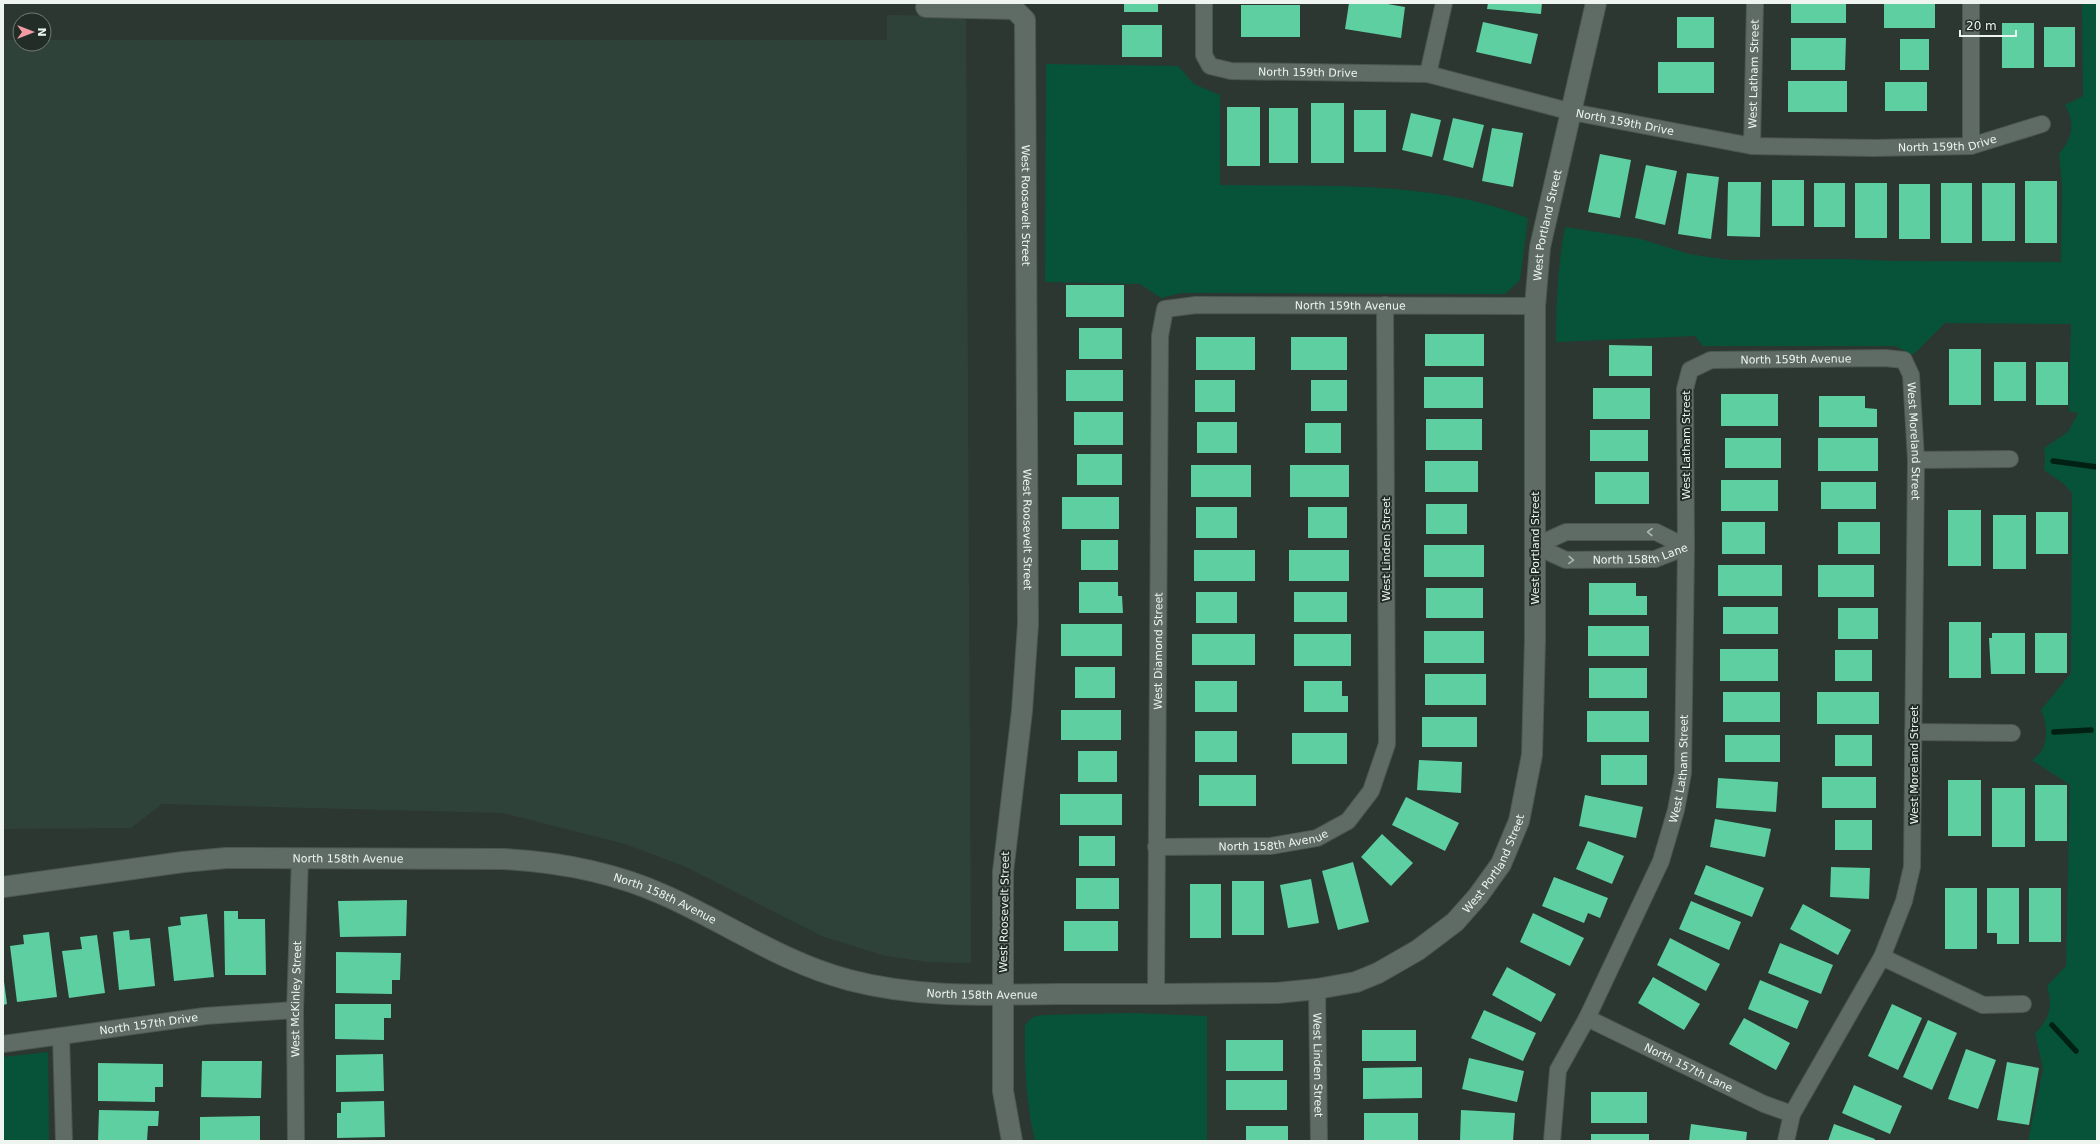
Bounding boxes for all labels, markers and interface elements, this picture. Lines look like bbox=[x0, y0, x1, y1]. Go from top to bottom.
north arrow bbox=[12, 12, 52, 52]
scale bar bbox=[1960, 12, 2016, 38]
street label: West Latham Street bbox=[1746, 19, 1762, 129]
text: 20 m bbox=[1966, 19, 1997, 33]
text: N bbox=[35, 27, 48, 37]
street label: North 159th Drive bbox=[1258, 65, 1358, 80]
street label: North 159th Drive bbox=[1575, 107, 1675, 138]
street label: North 159th Drive bbox=[1898, 132, 1999, 155]
street label: West Roosevelt Street bbox=[1019, 145, 1032, 267]
street label: West Portland Street bbox=[1531, 168, 1565, 281]
street label: North 159th Avenue bbox=[1295, 299, 1406, 313]
street label: North 159th Avenue bbox=[1740, 352, 1852, 367]
street label: West Moreland Street bbox=[1904, 382, 1922, 501]
street label: West Latham Street bbox=[1680, 390, 1693, 500]
street label: West Roosevelt Street bbox=[1020, 469, 1034, 591]
street label: West Portland Street bbox=[1529, 491, 1542, 605]
street label: West Linden Street bbox=[1380, 496, 1393, 601]
one-way arrow bbox=[1647, 528, 1653, 537]
street label: North 158th Lane bbox=[1593, 541, 1690, 567]
one-way arrow bbox=[1568, 556, 1574, 564]
street label: West Diamond Street bbox=[1152, 592, 1165, 710]
street label: West Moreland Street bbox=[1908, 705, 1921, 824]
street label: West Latham Street bbox=[1667, 714, 1691, 825]
street label: West Portland Street bbox=[1460, 813, 1527, 916]
street label: North 158th Avenue bbox=[1218, 827, 1331, 853]
street label: West Roosevelt Street bbox=[997, 851, 1012, 973]
street label: North 158th Avenue bbox=[293, 852, 404, 866]
street label: North 158th Avenue bbox=[612, 871, 719, 927]
street label: West McKinley Street bbox=[289, 940, 304, 1057]
street label: North 158th Avenue bbox=[926, 987, 1038, 1002]
street label: North 157th Drive bbox=[99, 1011, 199, 1038]
street label: West Linden Street bbox=[1310, 1013, 1325, 1118]
street label: North 157th Lane bbox=[1642, 1041, 1735, 1095]

